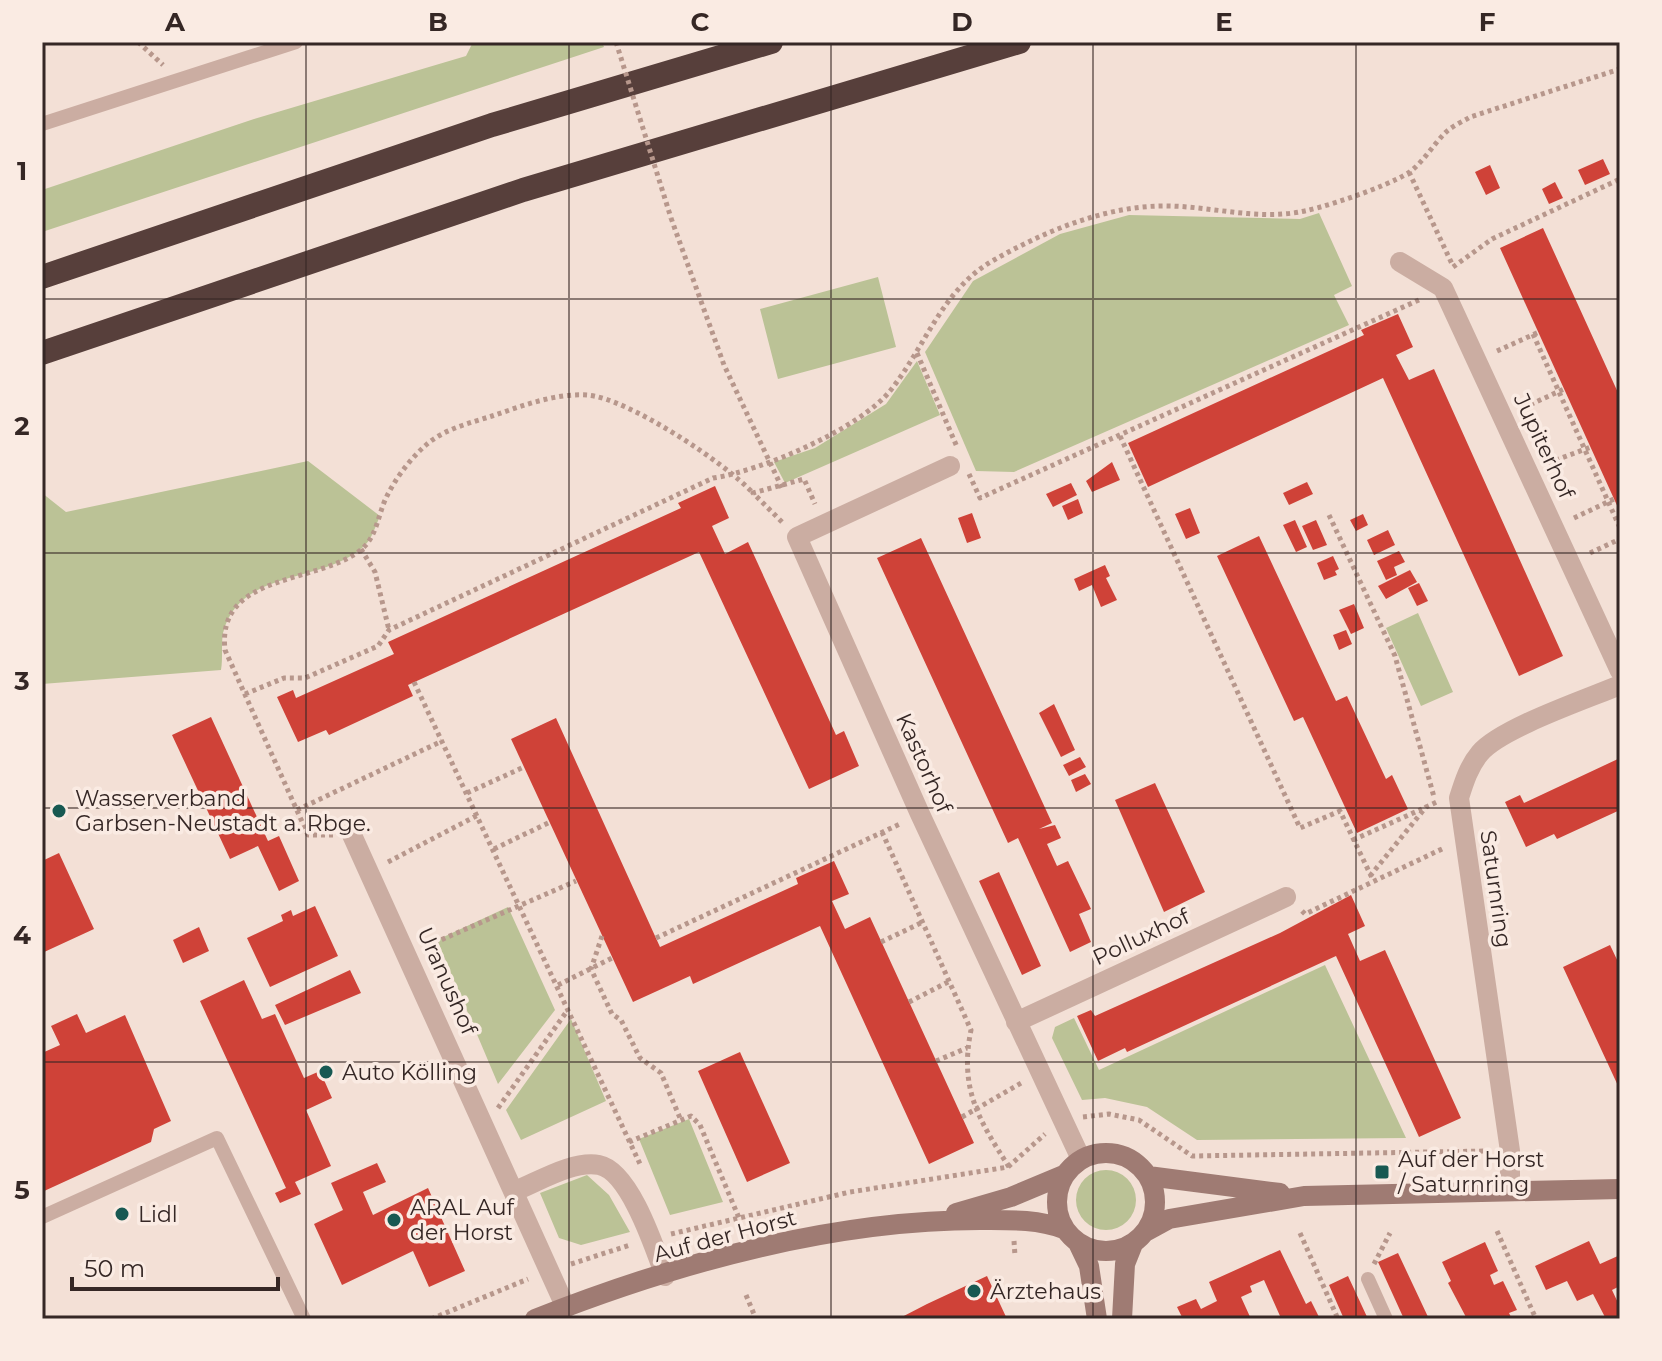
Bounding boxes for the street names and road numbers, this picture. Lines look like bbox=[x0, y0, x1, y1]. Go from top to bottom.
street label: Jupiterhof bbox=[1507, 388, 1581, 504]
street label: Kastorhof bbox=[890, 709, 959, 818]
street label: Saturnring bbox=[1474, 829, 1518, 949]
street label: Polluxhof bbox=[1088, 902, 1195, 971]
street label: Uranushof bbox=[411, 923, 483, 1040]
street label: Auf der Horst bbox=[651, 1204, 799, 1268]

